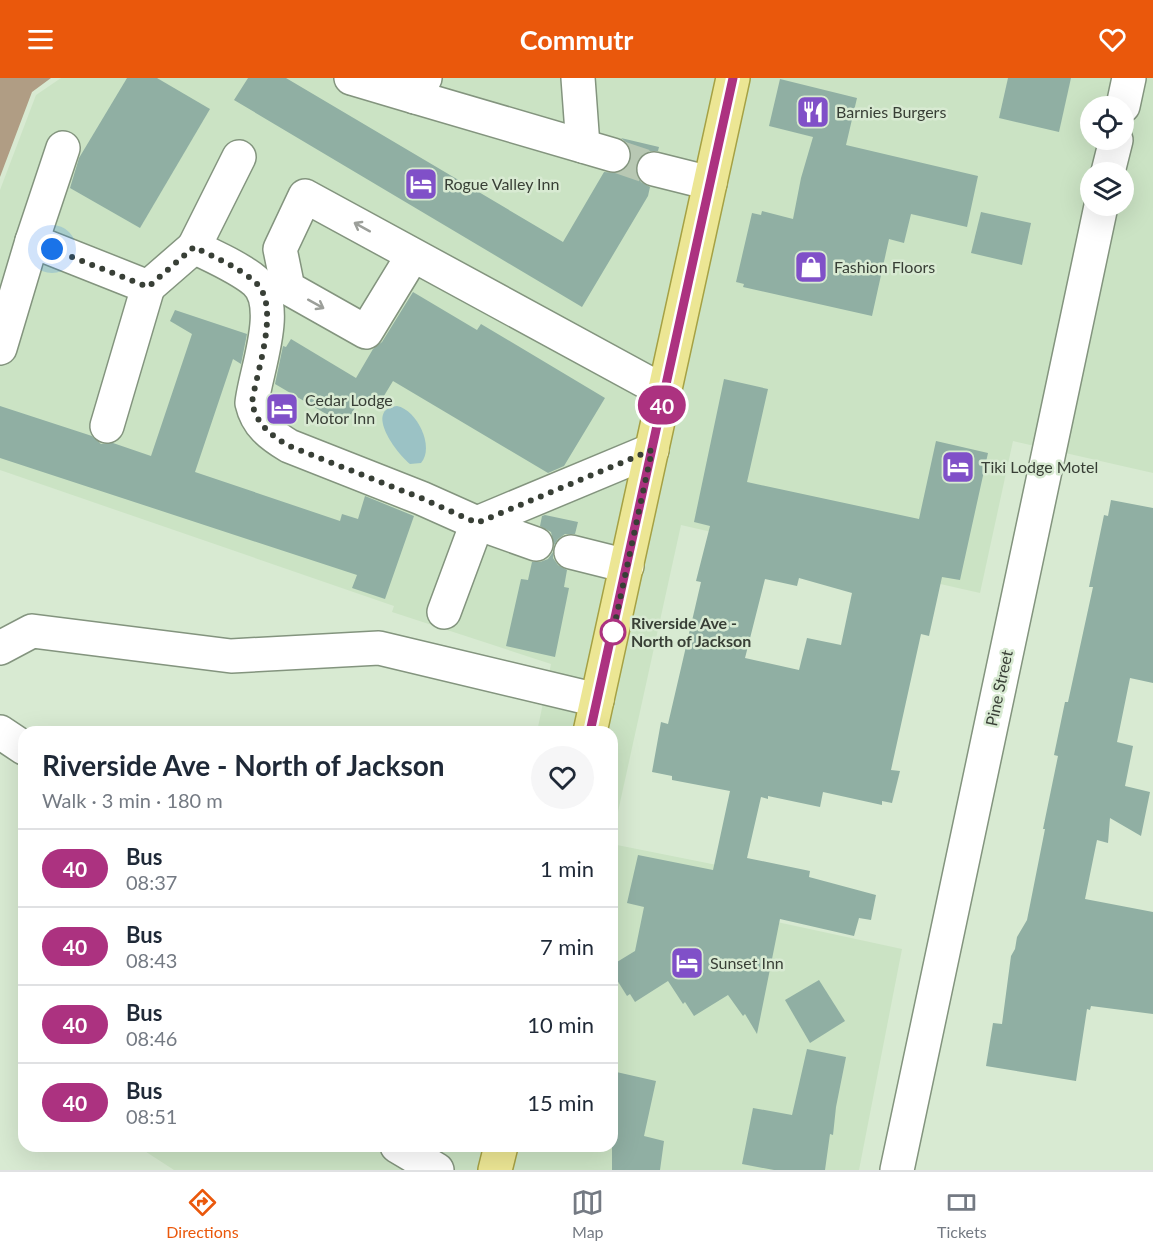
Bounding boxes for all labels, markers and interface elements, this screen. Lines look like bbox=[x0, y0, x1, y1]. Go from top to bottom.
icon: menu bbox=[24, 23, 57, 56]
text: Commutr bbox=[520, 23, 633, 56]
icon: heart bbox=[1096, 23, 1129, 56]
restaurant icon: Barnies Burgers bbox=[795, 94, 831, 130]
map controls bbox=[1080, 96, 1134, 216]
button: locate bbox=[1080, 96, 1134, 150]
place label: Barnies Burgers bbox=[836, 102, 946, 121]
button: layers bbox=[1080, 162, 1134, 216]
hotel icon: Rogue Valley Inn bbox=[403, 166, 439, 202]
place label: Rogue Valley Inn bbox=[444, 174, 559, 193]
one-way arrow bbox=[353, 221, 371, 232]
your location bbox=[37, 234, 67, 264]
shop icon: Fashion Floors bbox=[793, 249, 829, 285]
place label: Fashion Floors bbox=[834, 257, 935, 276]
one-way arrow bbox=[306, 299, 324, 310]
line badge: 40 bbox=[635, 386, 689, 424]
place label: Cedar Lodge Motor Inn bbox=[305, 390, 393, 427]
hotel icon: Cedar Lodge Motor Inn bbox=[264, 391, 300, 427]
text: 40 bbox=[650, 393, 674, 418]
hotel icon: Tiki Lodge Motel bbox=[940, 449, 976, 485]
place label: Tiki Lodge Motel bbox=[981, 457, 1098, 476]
place label: Riverside Ave - North of Jackson bbox=[631, 613, 751, 650]
marker: Riverside Ave - North of Jackson bbox=[600, 619, 626, 645]
street label: Pine Street bbox=[981, 648, 1016, 728]
button: heart bbox=[531, 746, 594, 809]
text: Riverside Ave - North of Jackson bbox=[42, 748, 445, 782]
text: Walk · 3 min · 180 m bbox=[42, 788, 223, 812]
text: Bus bbox=[126, 843, 162, 870]
text: 1 min bbox=[540, 855, 594, 882]
text: 40 bbox=[63, 856, 87, 881]
text: 08:37 bbox=[126, 870, 177, 894]
text: Bus bbox=[126, 921, 162, 948]
text: 7 min bbox=[540, 933, 594, 960]
text: 40 bbox=[63, 934, 87, 959]
hotel icon: Sunset Inn bbox=[669, 945, 705, 981]
text: 08:43 bbox=[126, 948, 177, 972]
place label: Sunset Inn bbox=[710, 953, 784, 972]
text: Bus bbox=[126, 999, 162, 1026]
text: 10 min bbox=[527, 1011, 594, 1038]
text: 40 bbox=[63, 1012, 87, 1037]
text: 08:46 bbox=[126, 1026, 177, 1050]
text: Bus bbox=[126, 1077, 162, 1104]
text: 15 min bbox=[527, 1089, 594, 1116]
text: 40 bbox=[63, 1090, 87, 1115]
text: 08:51 bbox=[126, 1104, 177, 1128]
tab: Directions bbox=[166, 1186, 239, 1241]
tab: Map bbox=[571, 1186, 604, 1241]
tab: Tickets bbox=[937, 1186, 987, 1241]

